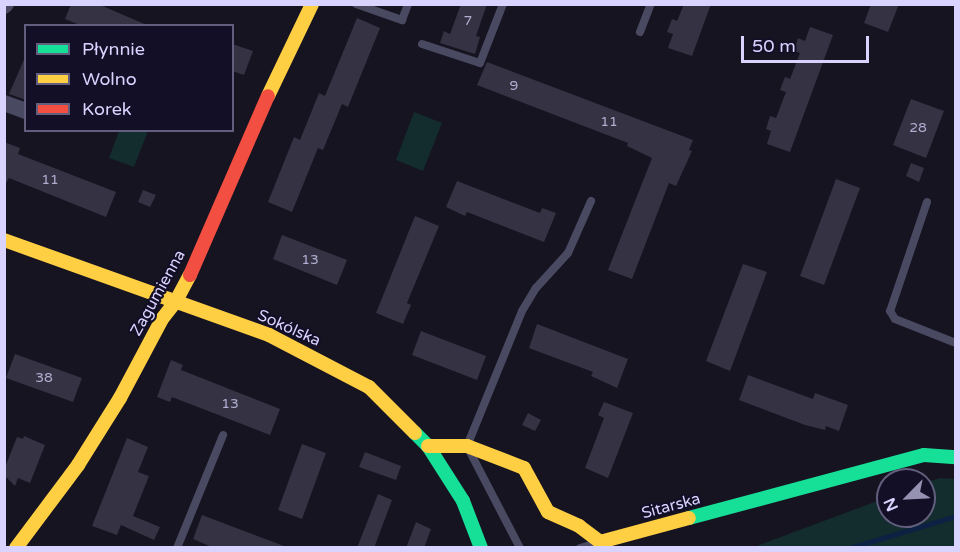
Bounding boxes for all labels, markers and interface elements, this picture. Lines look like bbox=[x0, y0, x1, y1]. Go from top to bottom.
house number: 7 bbox=[464, 13, 472, 29]
legend bbox=[24, 24, 234, 132]
scale bar bbox=[744, 24, 872, 62]
text: 50 m bbox=[752, 35, 796, 57]
text: Płynnie bbox=[82, 38, 145, 60]
text: Wolno bbox=[82, 68, 137, 90]
house number: 9 bbox=[510, 78, 518, 94]
text: Korek bbox=[82, 98, 132, 120]
house number: 11 bbox=[600, 114, 618, 130]
house number: 28 bbox=[909, 120, 927, 136]
house number: 11 bbox=[41, 172, 59, 188]
street label: Zagumienna bbox=[127, 247, 189, 339]
house number: 13 bbox=[301, 252, 319, 268]
street label: Sokólska bbox=[254, 306, 324, 350]
house number: 38 bbox=[35, 370, 53, 386]
house number: 13 bbox=[221, 396, 239, 412]
north arrow bbox=[876, 468, 936, 528]
street label: Sitarska bbox=[639, 489, 703, 523]
text: N bbox=[880, 495, 903, 514]

